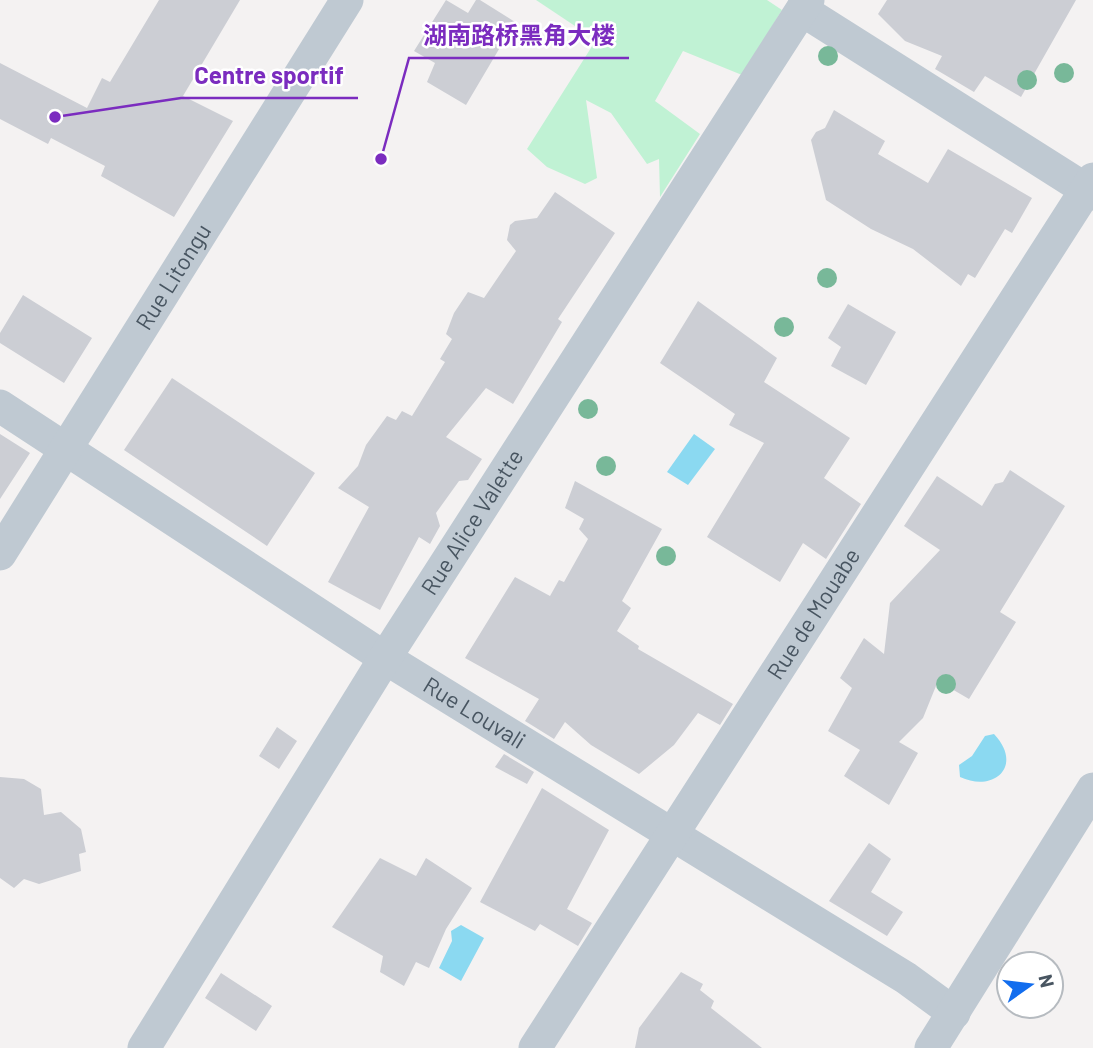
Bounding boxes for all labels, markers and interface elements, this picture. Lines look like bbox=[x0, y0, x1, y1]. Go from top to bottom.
callout: 湖南路桥黑角大楼 bbox=[409, 13, 629, 58]
text: 湖南路桥黑角大楼 bbox=[423, 20, 615, 49]
callout: Centre sportif bbox=[181, 53, 358, 98]
text: Centre sportif bbox=[194, 60, 344, 89]
street label: Rue Litongu bbox=[129, 218, 216, 335]
street label: Rue Alice Valette bbox=[414, 444, 529, 600]
street label: Rue de Mouabe bbox=[761, 542, 865, 684]
street label: Rue Louvali bbox=[419, 670, 531, 754]
north arrow bbox=[995, 950, 1065, 1020]
text: N bbox=[1034, 972, 1060, 990]

